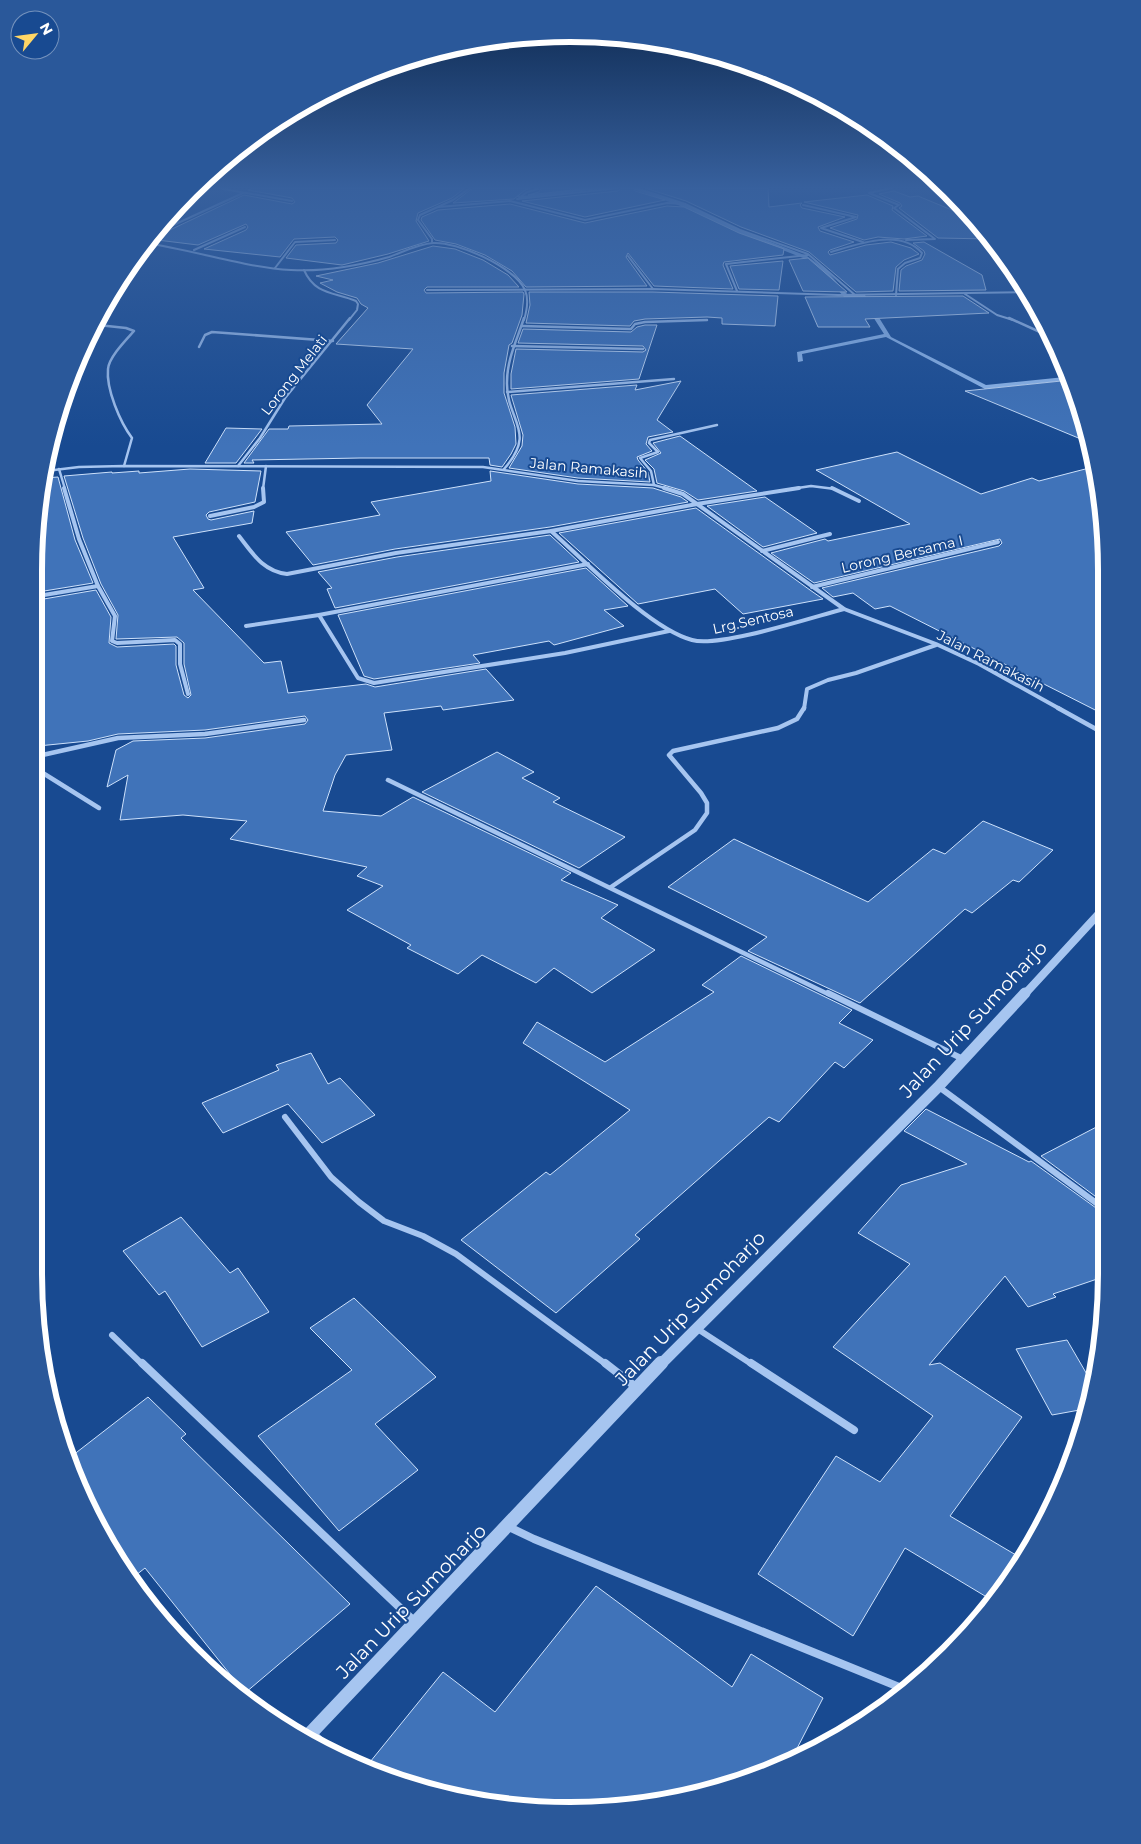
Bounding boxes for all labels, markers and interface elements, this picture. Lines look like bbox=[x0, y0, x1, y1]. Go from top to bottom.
north arrow bbox=[10, 10, 60, 60]
text: N bbox=[36, 19, 57, 38]
street label: Lorong Melati bbox=[257, 331, 331, 419]
street label: Jalan Ramakasih bbox=[528, 454, 649, 482]
street label: Lorong Bersama I bbox=[839, 531, 965, 577]
street label: Lrg.Sentosa bbox=[711, 602, 795, 638]
street label: Jalan Ramakasih bbox=[933, 626, 1048, 696]
street label: Jalan Urip Sumoharjo bbox=[894, 936, 1052, 1103]
street label: Jalan Urip Sumoharjo bbox=[610, 1226, 770, 1391]
street label: Jalan Urip Sumoharjo bbox=[331, 1519, 491, 1684]

